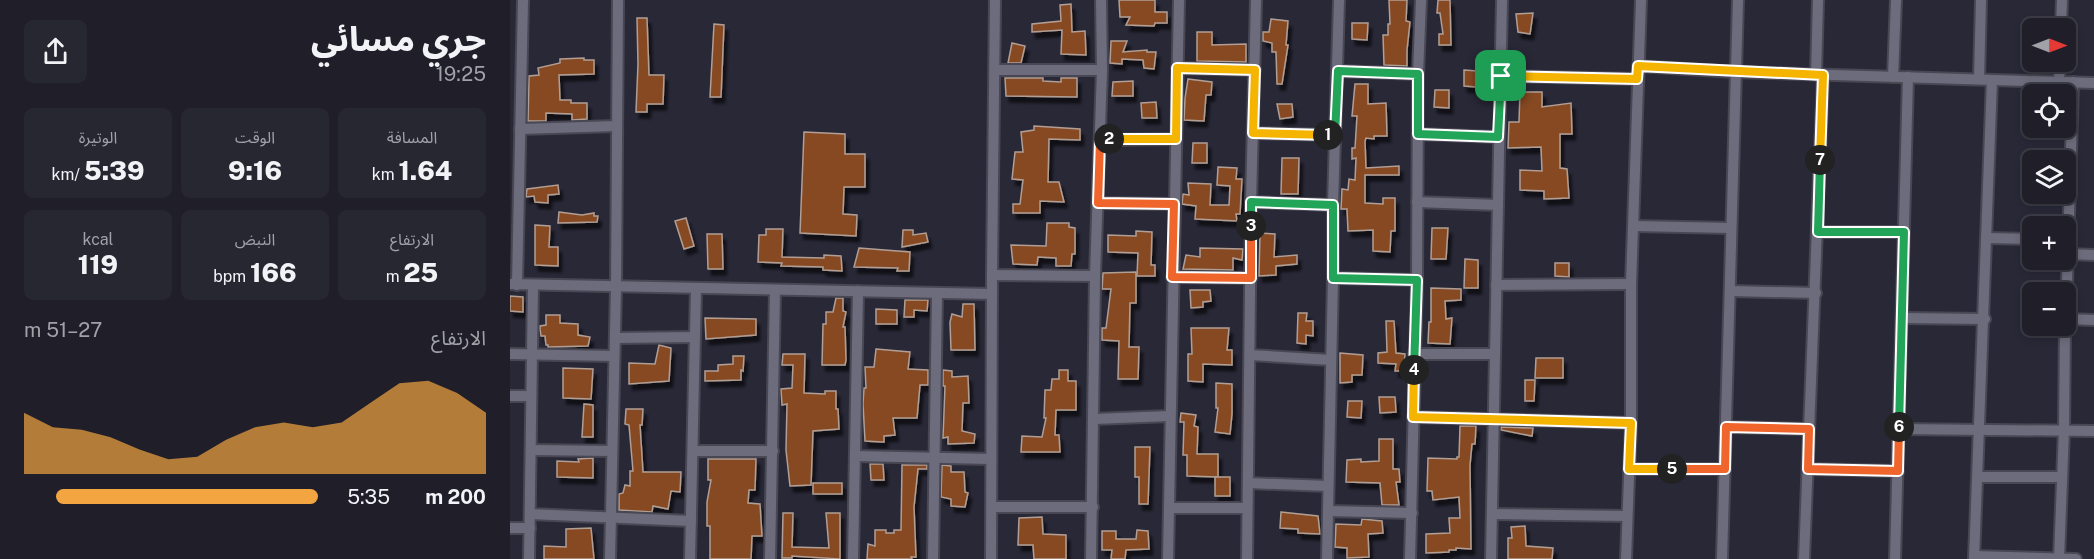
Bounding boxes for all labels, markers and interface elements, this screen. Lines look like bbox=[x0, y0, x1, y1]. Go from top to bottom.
north arrow bbox=[2022, 18, 2076, 72]
map controls bbox=[2022, 18, 2076, 336]
button: share bbox=[24, 20, 87, 83]
text: جري مسائي bbox=[311, 20, 486, 58]
pin bbox=[1475, 50, 1526, 101]
icon: arrive bbox=[1484, 59, 1517, 92]
text: 19:25 bbox=[436, 62, 486, 86]
button: locate bbox=[2022, 84, 2076, 138]
pin: 1 bbox=[1313, 120, 1343, 150]
pin: 2 bbox=[1094, 124, 1124, 154]
text: 1 bbox=[1325, 125, 1331, 144]
text: الوتيرة bbox=[79, 128, 117, 147]
text: الوقت bbox=[235, 128, 275, 147]
text: المسافة bbox=[387, 128, 437, 147]
text: 2 bbox=[1104, 129, 1114, 148]
pin: 7 bbox=[1805, 145, 1835, 175]
text: 7 bbox=[1815, 150, 1825, 169]
button: layers bbox=[2022, 150, 2076, 204]
text: 5:39 bbox=[84, 155, 145, 186]
text: 9:16 bbox=[228, 155, 282, 186]
text: 1.64 bbox=[398, 155, 452, 186]
text: /km bbox=[51, 165, 84, 184]
text: km bbox=[372, 165, 398, 184]
pin: 3 bbox=[1236, 211, 1266, 241]
text: 3 bbox=[1246, 216, 1256, 235]
button: + bbox=[2022, 216, 2076, 270]
text: kcal bbox=[83, 230, 113, 249]
text: النبض bbox=[235, 230, 275, 249]
text: الارتفاع bbox=[390, 230, 434, 249]
text: 119 bbox=[78, 249, 118, 280]
text: 166 bbox=[250, 257, 297, 288]
text: 25 bbox=[403, 257, 438, 288]
text: bpm bbox=[213, 267, 250, 286]
text: m bbox=[386, 267, 403, 286]
button: − bbox=[2022, 282, 2076, 336]
text: 27–51 m bbox=[24, 318, 102, 342]
text: الارتفاع bbox=[431, 326, 486, 350]
pin: 4 bbox=[1399, 355, 1429, 385]
text: 4 bbox=[1409, 360, 1419, 379]
pin: 6 bbox=[1884, 412, 1914, 442]
text: 6 bbox=[1894, 417, 1904, 436]
pin: 5 bbox=[1657, 454, 1687, 484]
text: 5 bbox=[1667, 459, 1677, 478]
text: 5:35 bbox=[347, 485, 390, 509]
text: 200 m bbox=[425, 485, 486, 509]

